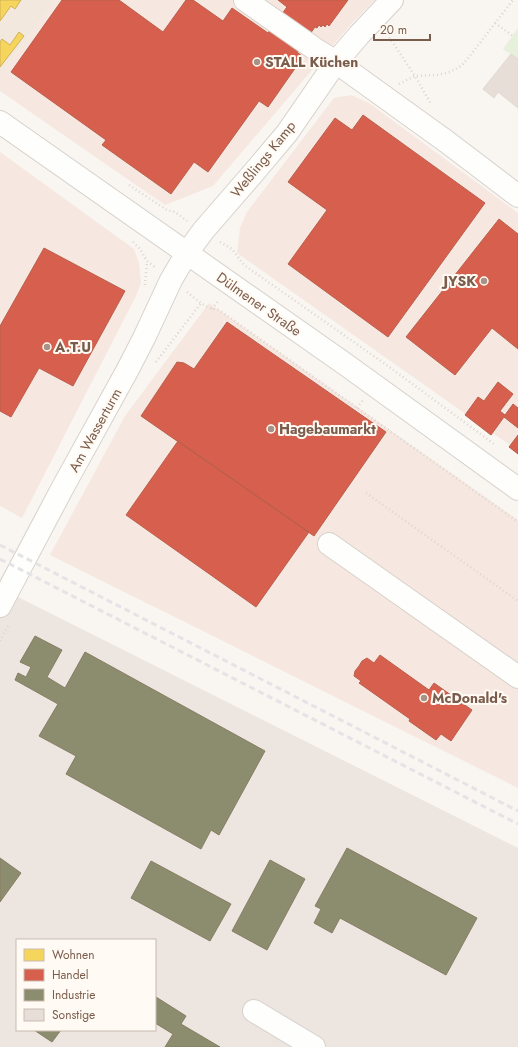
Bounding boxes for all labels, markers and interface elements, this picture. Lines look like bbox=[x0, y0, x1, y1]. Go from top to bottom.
scale bar bbox=[374, 16, 430, 42]
text: 20 m bbox=[380, 21, 407, 39]
place label: STALL Küchen bbox=[265, 52, 358, 72]
marker: STALL Küchen bbox=[252, 57, 262, 67]
street label: Weßlings Kamp bbox=[226, 116, 300, 202]
street label: Dülmener Straße bbox=[213, 267, 305, 341]
place label: JYSK bbox=[441, 271, 476, 291]
marker: JYSK bbox=[479, 276, 489, 286]
place label: A.T.U bbox=[54, 337, 91, 357]
marker: A.T.U bbox=[42, 342, 52, 352]
street label: Am Wasserturm bbox=[64, 384, 126, 476]
place label: Hagebaumarkt bbox=[279, 419, 376, 439]
marker: Hagebaumarkt bbox=[266, 424, 276, 434]
place label: McDonald's bbox=[432, 688, 508, 708]
marker: McDonald's bbox=[419, 693, 429, 703]
legend bbox=[16, 939, 156, 1031]
text: Wohnen bbox=[52, 946, 95, 964]
text: Handel bbox=[52, 966, 88, 984]
text: Industrie bbox=[52, 986, 96, 1004]
text: Sonstige bbox=[52, 1006, 95, 1024]

